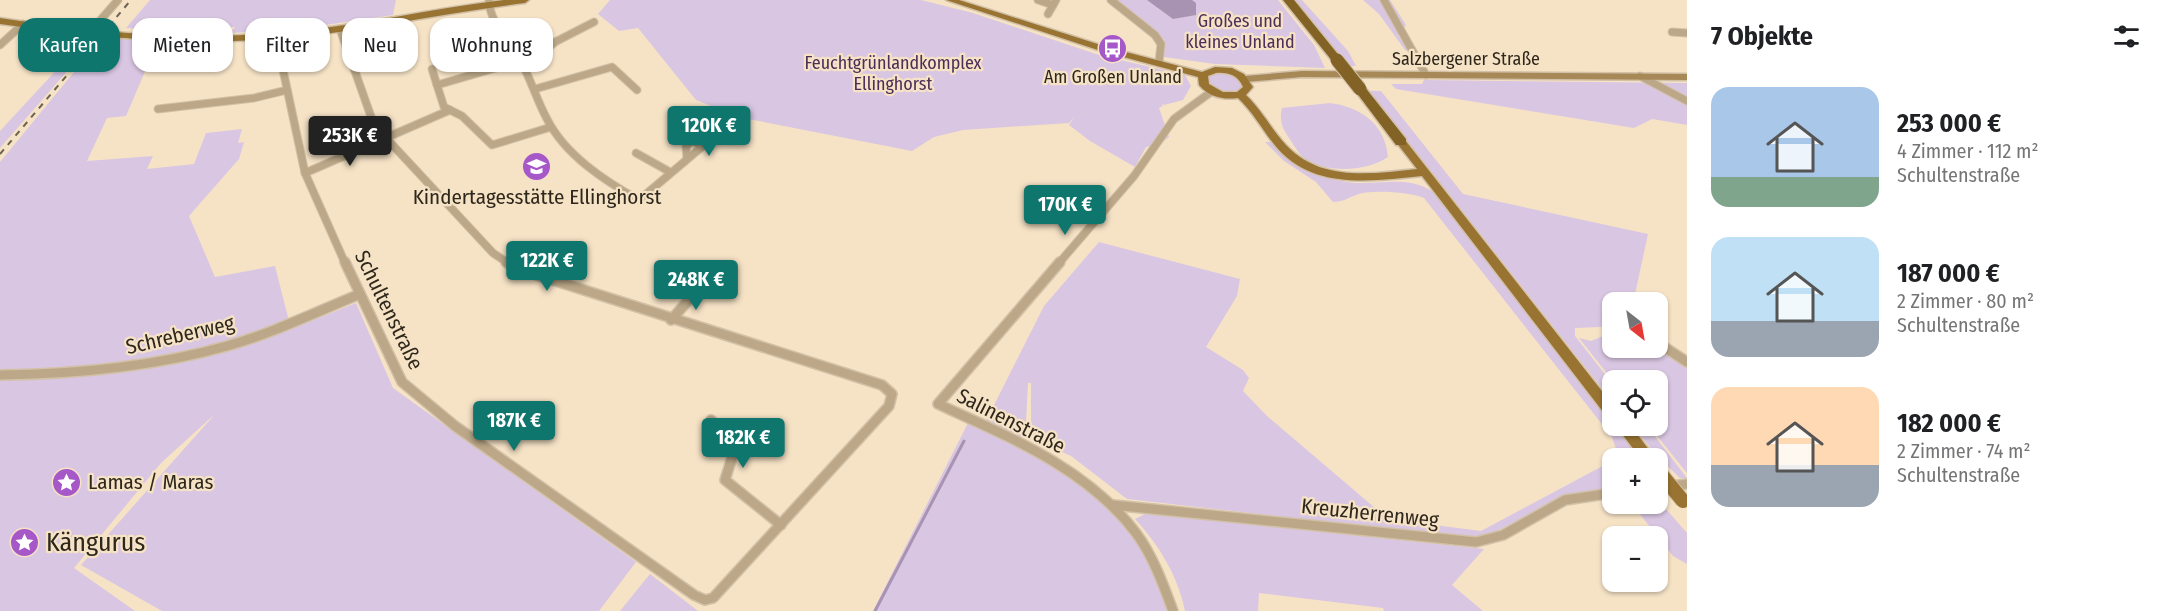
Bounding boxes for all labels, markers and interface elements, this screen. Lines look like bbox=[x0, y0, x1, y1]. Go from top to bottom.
park label: Großes und kleines Unland bbox=[1185, 10, 1295, 53]
chip: Kaufen bbox=[18, 18, 120, 72]
chip: Mieten bbox=[132, 18, 233, 72]
chip: Filter bbox=[245, 18, 330, 72]
chip: Neu bbox=[342, 18, 418, 72]
chip: Wohnung bbox=[430, 18, 553, 72]
icon: filters bbox=[2110, 20, 2143, 53]
text: 7 Objekte bbox=[1711, 21, 1813, 52]
bus stop icon: Am Großen Unland bbox=[1097, 32, 1129, 64]
street label: Salzbergener Straße bbox=[1392, 48, 1540, 70]
park label: Feuchtgrünlandkomplex Ellinghorst bbox=[804, 52, 982, 95]
place label: Am Großen Unland bbox=[1044, 66, 1182, 88]
pin: 120K € bbox=[660, 106, 758, 157]
text: 253 000 € bbox=[1897, 108, 2001, 139]
icon: home bbox=[1759, 111, 1831, 183]
text: 120K € bbox=[681, 113, 737, 137]
pin: 253K € bbox=[301, 116, 399, 167]
text: 253K € bbox=[323, 123, 377, 147]
text: 4 Zimmer · 112 m² bbox=[1897, 139, 2038, 163]
school or university icon: Kindertagesstätte Ellinghorst bbox=[521, 150, 553, 182]
text: Schultenstraße bbox=[1897, 163, 2020, 187]
place label: Kindertagesstätte Ellinghorst bbox=[413, 184, 661, 210]
pin: 170K € bbox=[1016, 185, 1114, 236]
text: 170K € bbox=[1038, 192, 1092, 216]
pin: 122K € bbox=[498, 241, 596, 292]
street label: Schultenstraße bbox=[349, 246, 429, 374]
text: 122K € bbox=[520, 248, 574, 272]
text: 187 000 € bbox=[1897, 258, 2000, 289]
pin: 248K € bbox=[647, 260, 745, 311]
icon: home bbox=[1759, 261, 1831, 333]
text: 248K € bbox=[668, 267, 724, 291]
text: 2 Zimmer · 80 m² bbox=[1897, 289, 2034, 313]
north arrow bbox=[1602, 292, 1668, 358]
map controls bbox=[1602, 292, 1668, 592]
street label: Schreberweg bbox=[123, 310, 237, 360]
text: Schultenstraße bbox=[1897, 313, 2020, 337]
button: locate bbox=[1602, 370, 1668, 436]
street label: Salinenstraße bbox=[952, 383, 1070, 459]
pin: 187K € bbox=[465, 401, 563, 452]
text: 187K € bbox=[487, 408, 541, 432]
text: 182 000 € bbox=[1897, 408, 2001, 439]
icon: home bbox=[1759, 411, 1831, 483]
pin: 182K € bbox=[694, 418, 792, 469]
text: 182K € bbox=[716, 425, 770, 449]
text: 2 Zimmer · 74 m² bbox=[1897, 439, 2031, 463]
button: + bbox=[1602, 448, 1668, 514]
text: Schultenstraße bbox=[1897, 463, 2020, 487]
place icon: Lamas / Maras bbox=[51, 466, 83, 498]
place label: Lamas / Maras bbox=[88, 469, 213, 495]
street label: Kreuzherrenweg bbox=[1300, 493, 1440, 533]
place icon: Kängurus bbox=[9, 526, 41, 558]
button: − bbox=[1602, 526, 1668, 592]
place label: Kängurus bbox=[46, 527, 145, 558]

